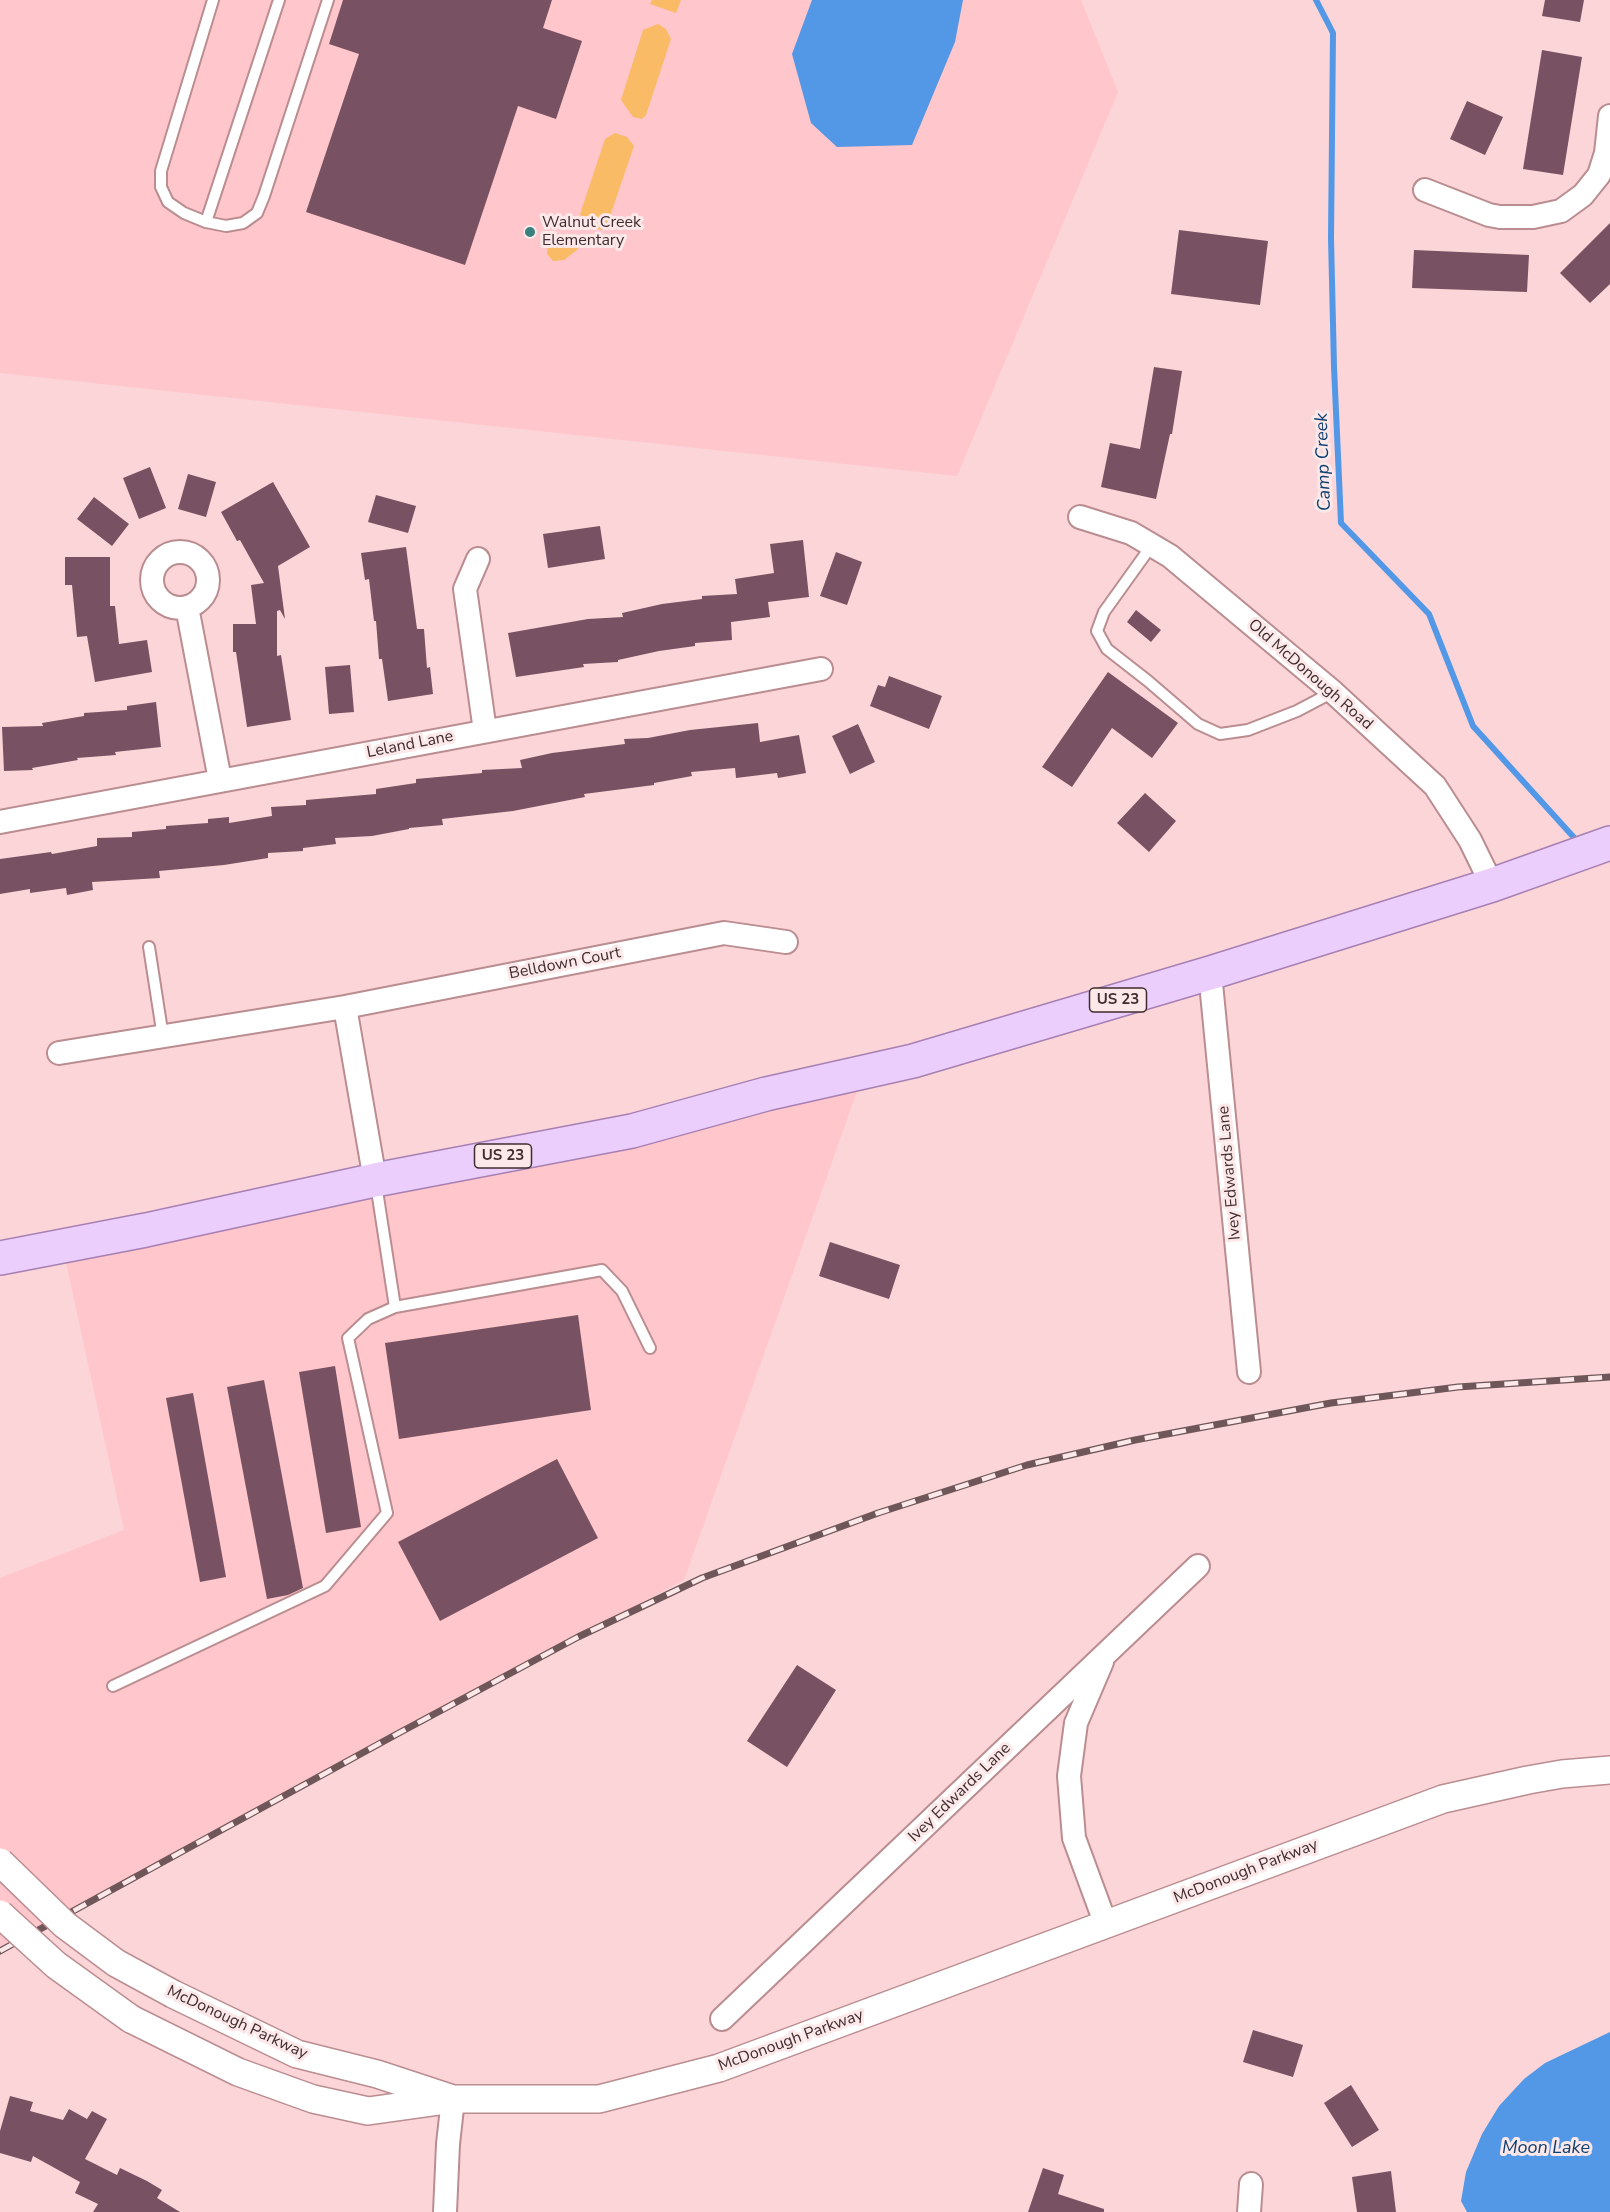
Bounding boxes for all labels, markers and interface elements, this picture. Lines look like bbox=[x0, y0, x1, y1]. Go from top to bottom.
place label: Walnut Creek Elementary bbox=[542, 213, 641, 251]
marker: Walnut Creek Elementary bbox=[523, 225, 537, 239]
water label: Camp Creek bbox=[1311, 412, 1337, 512]
street label: Old McDonough Road bbox=[1244, 616, 1376, 734]
street label: Leland Lane bbox=[365, 727, 455, 763]
street label: Belldown Court bbox=[508, 944, 622, 984]
road number: US 23 bbox=[1090, 988, 1146, 1012]
street label: Ivey Edwards Lane bbox=[1215, 1105, 1245, 1241]
road number: US 23 bbox=[474, 1144, 532, 1168]
street label: Ivey Edwards Lane bbox=[905, 1739, 1015, 1847]
street label: McDonough Parkway bbox=[1171, 1836, 1321, 1908]
street label: McDonough Parkway bbox=[164, 1982, 310, 2064]
street label: McDonough Parkway bbox=[716, 2006, 866, 2076]
water label: Moon Lake bbox=[1502, 2138, 1590, 2160]

